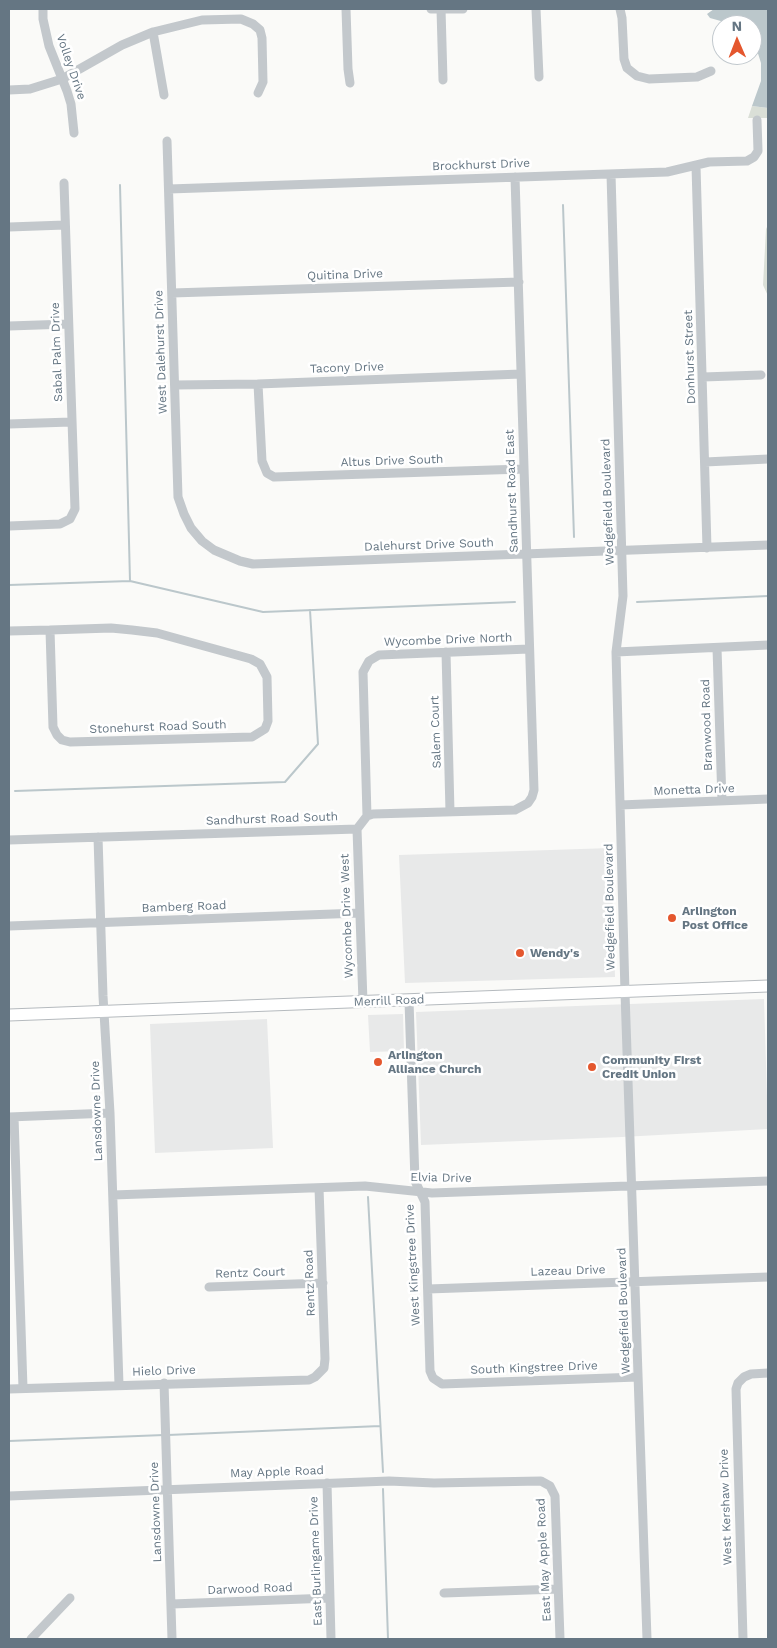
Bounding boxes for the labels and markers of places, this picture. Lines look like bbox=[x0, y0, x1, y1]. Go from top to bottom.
place label: Arlington Post Office bbox=[682, 904, 748, 932]
marker: Arlington Post Office bbox=[666, 912, 678, 924]
place label: Wendy's bbox=[530, 946, 579, 960]
marker: Wendy's bbox=[514, 947, 526, 959]
place label: Arlington Alliance Church bbox=[388, 1048, 481, 1076]
place label: Community First Credit Union bbox=[602, 1053, 701, 1081]
marker: Arlington Alliance Church bbox=[372, 1056, 384, 1068]
marker: Community First Credit Union bbox=[586, 1061, 598, 1073]

